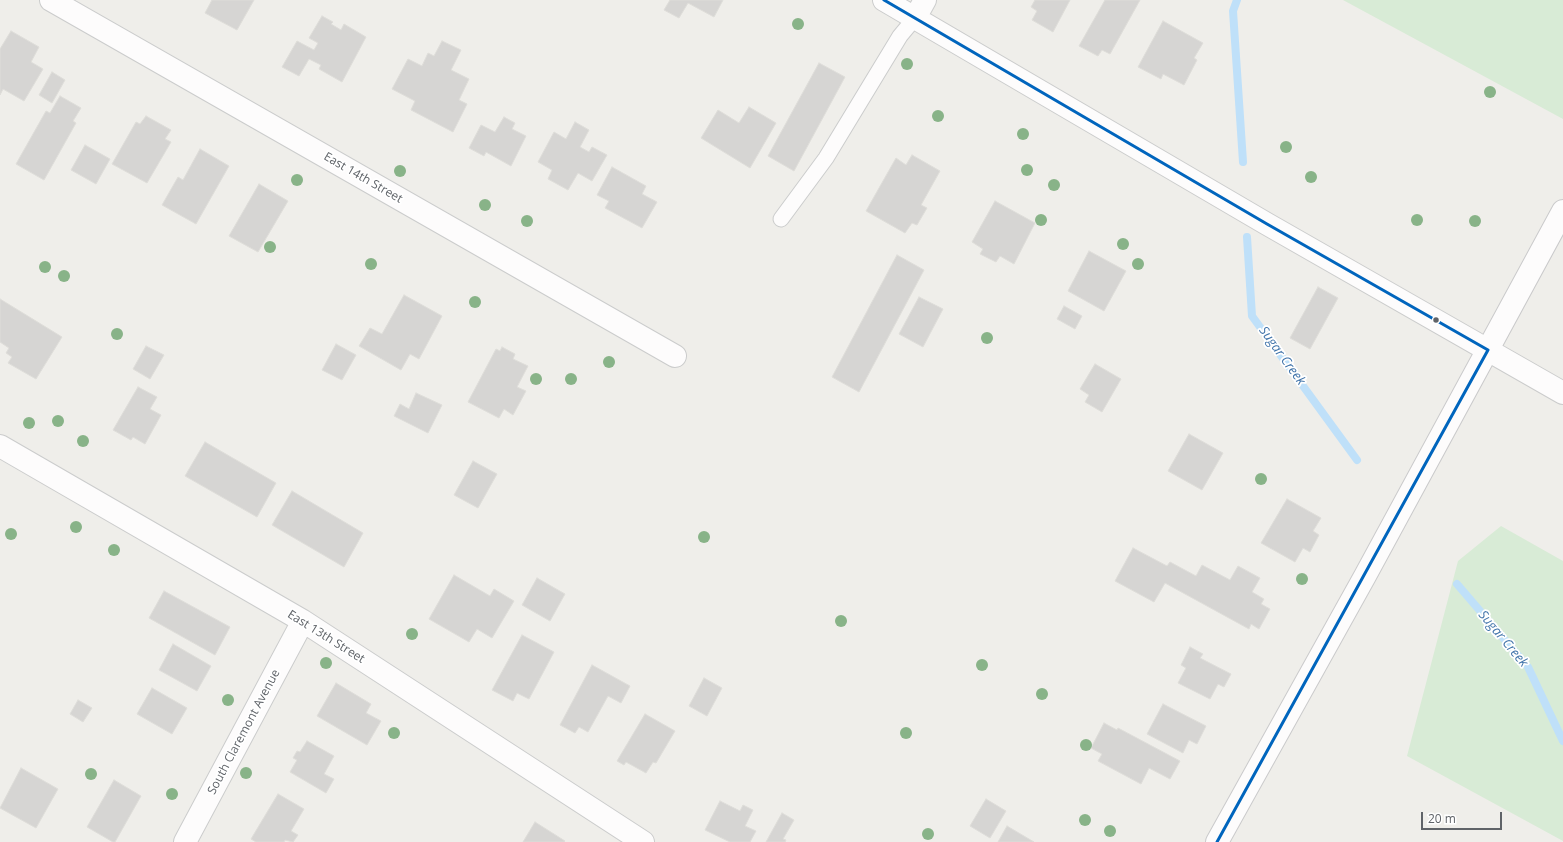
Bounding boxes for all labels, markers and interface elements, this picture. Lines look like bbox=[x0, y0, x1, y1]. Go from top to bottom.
street label: East 14th Street bbox=[321, 150, 405, 206]
unlabelled marker bbox=[1431, 315, 1441, 325]
water label: Sugar Creek bbox=[1255, 324, 1309, 388]
street label: East 13th Street bbox=[285, 607, 367, 667]
water label: Sugar Creek bbox=[1475, 608, 1531, 670]
street label: South Claremont Avenue bbox=[205, 667, 283, 797]
scale bar bbox=[1423, 804, 1504, 830]
text: 20 m bbox=[1428, 810, 1456, 827]

